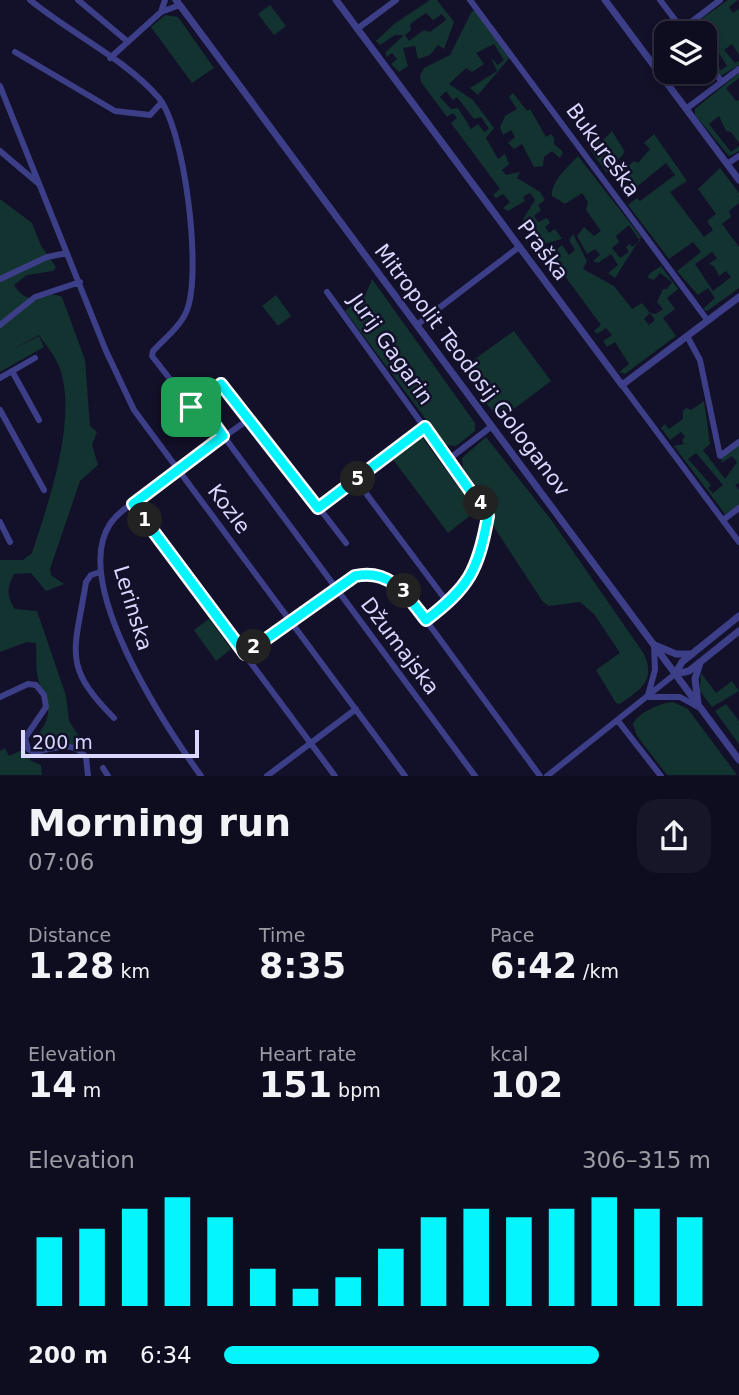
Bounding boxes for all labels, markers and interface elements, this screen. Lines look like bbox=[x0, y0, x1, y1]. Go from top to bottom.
map controls bbox=[654, 21, 717, 84]
button: layers bbox=[654, 21, 717, 84]
street label: Bukureška bbox=[561, 99, 645, 201]
street label: Praška bbox=[513, 215, 573, 285]
street label: Mitropolit Teodosij Gologanov bbox=[369, 239, 575, 501]
street label: Jurij Gagarin bbox=[343, 287, 438, 409]
pin bbox=[161, 377, 221, 437]
icon: arrive bbox=[172, 388, 210, 426]
pin: 5 bbox=[340, 462, 376, 496]
text: 5 bbox=[351, 467, 364, 489]
street label: Kozle bbox=[203, 480, 255, 538]
pin: 4 bbox=[463, 486, 498, 520]
text: 4 bbox=[474, 491, 487, 513]
pin: 1 bbox=[128, 503, 162, 538]
text: 1 bbox=[138, 508, 151, 530]
street label: Lerinska bbox=[109, 563, 157, 653]
pin: 3 bbox=[386, 574, 422, 608]
text: 3 bbox=[397, 579, 410, 601]
street label: Džumajska bbox=[356, 593, 444, 699]
pin: 2 bbox=[236, 630, 272, 664]
text: 2 bbox=[247, 635, 260, 657]
scale bar bbox=[21, 726, 200, 758]
text: 200 m bbox=[32, 731, 93, 753]
button: share bbox=[637, 799, 711, 873]
text: Morning run bbox=[28, 801, 291, 845]
text: 07:06 bbox=[28, 849, 94, 875]
text: Distance bbox=[28, 924, 111, 946]
text: Time bbox=[259, 924, 306, 946]
text: Pace bbox=[490, 924, 534, 946]
text: 1.28 bbox=[28, 946, 114, 986]
text: 8:35 bbox=[259, 946, 346, 986]
text: 6:42 bbox=[490, 946, 577, 986]
text: km bbox=[114, 960, 150, 982]
text: /km bbox=[577, 960, 619, 982]
text: Elevation bbox=[28, 1043, 116, 1065]
text: Heart rate bbox=[259, 1043, 357, 1065]
text: kcal bbox=[490, 1043, 528, 1065]
text: 14 bbox=[28, 1065, 77, 1105]
text: 151 bbox=[259, 1065, 332, 1105]
text: 102 bbox=[490, 1065, 563, 1105]
text: m bbox=[77, 1079, 101, 1101]
text: bpm bbox=[332, 1079, 381, 1101]
text: Elevation bbox=[28, 1147, 135, 1173]
text: 306–315 m bbox=[582, 1147, 711, 1173]
text: 200 m bbox=[28, 1342, 108, 1368]
text: 6:34 bbox=[140, 1342, 192, 1368]

